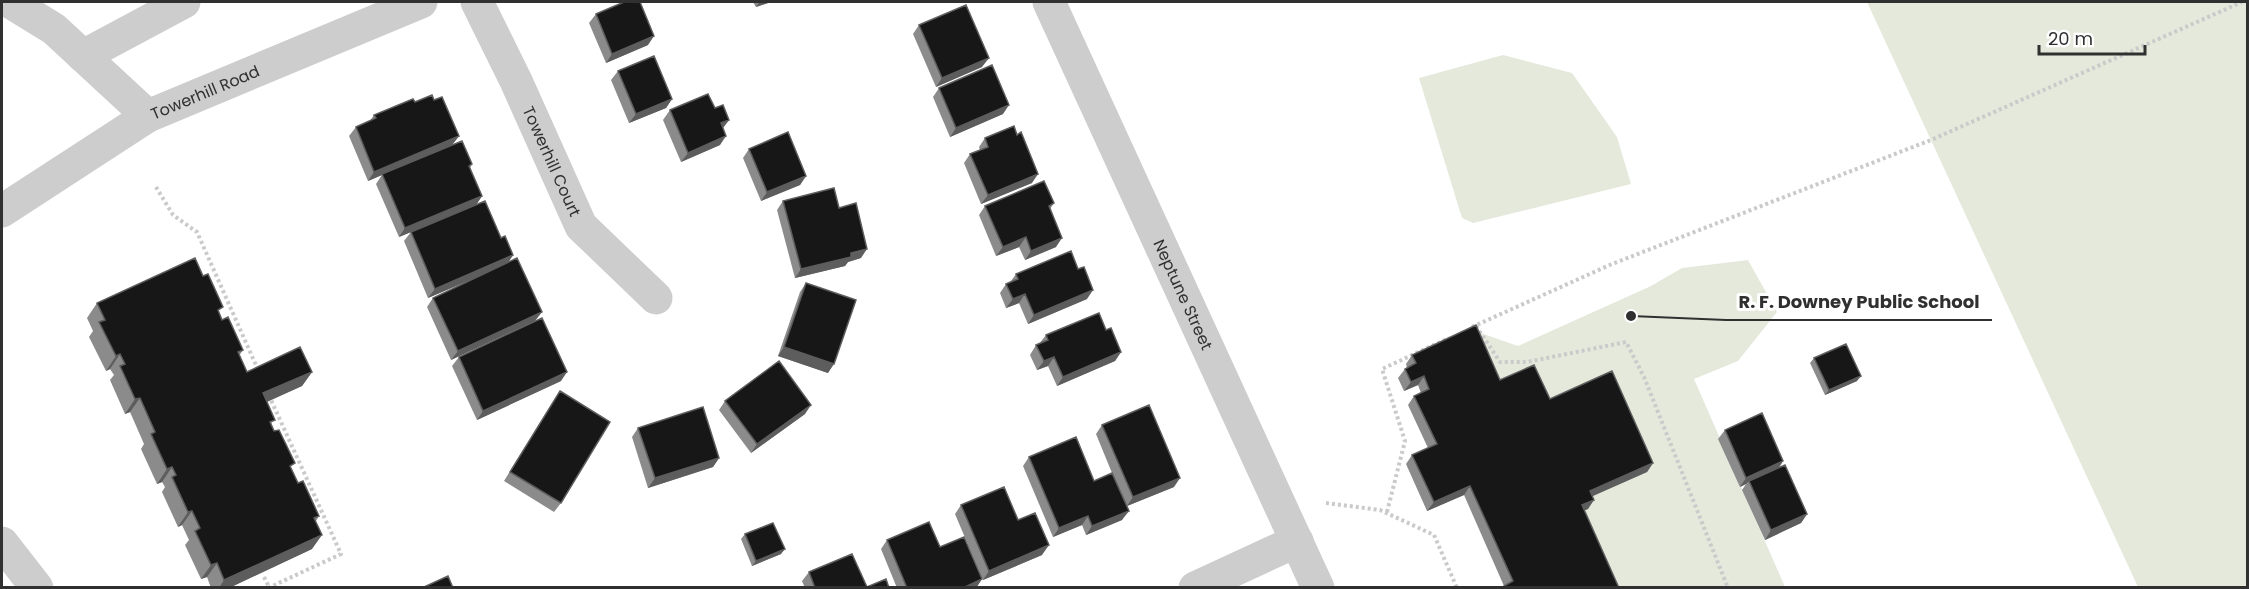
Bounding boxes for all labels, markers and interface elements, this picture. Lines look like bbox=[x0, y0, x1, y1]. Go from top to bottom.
scale bar bbox=[2039, 18, 2146, 56]
text: 20 m bbox=[2048, 26, 2093, 51]
street label: Towerhill Road bbox=[147, 60, 263, 126]
street label: Towerhill Court bbox=[517, 102, 586, 221]
street label: Neptune Street bbox=[1148, 236, 1218, 354]
callout: R. F. Downey Public School bbox=[1726, 284, 1992, 320]
text: R. F. Downey Public School bbox=[1738, 289, 1980, 314]

